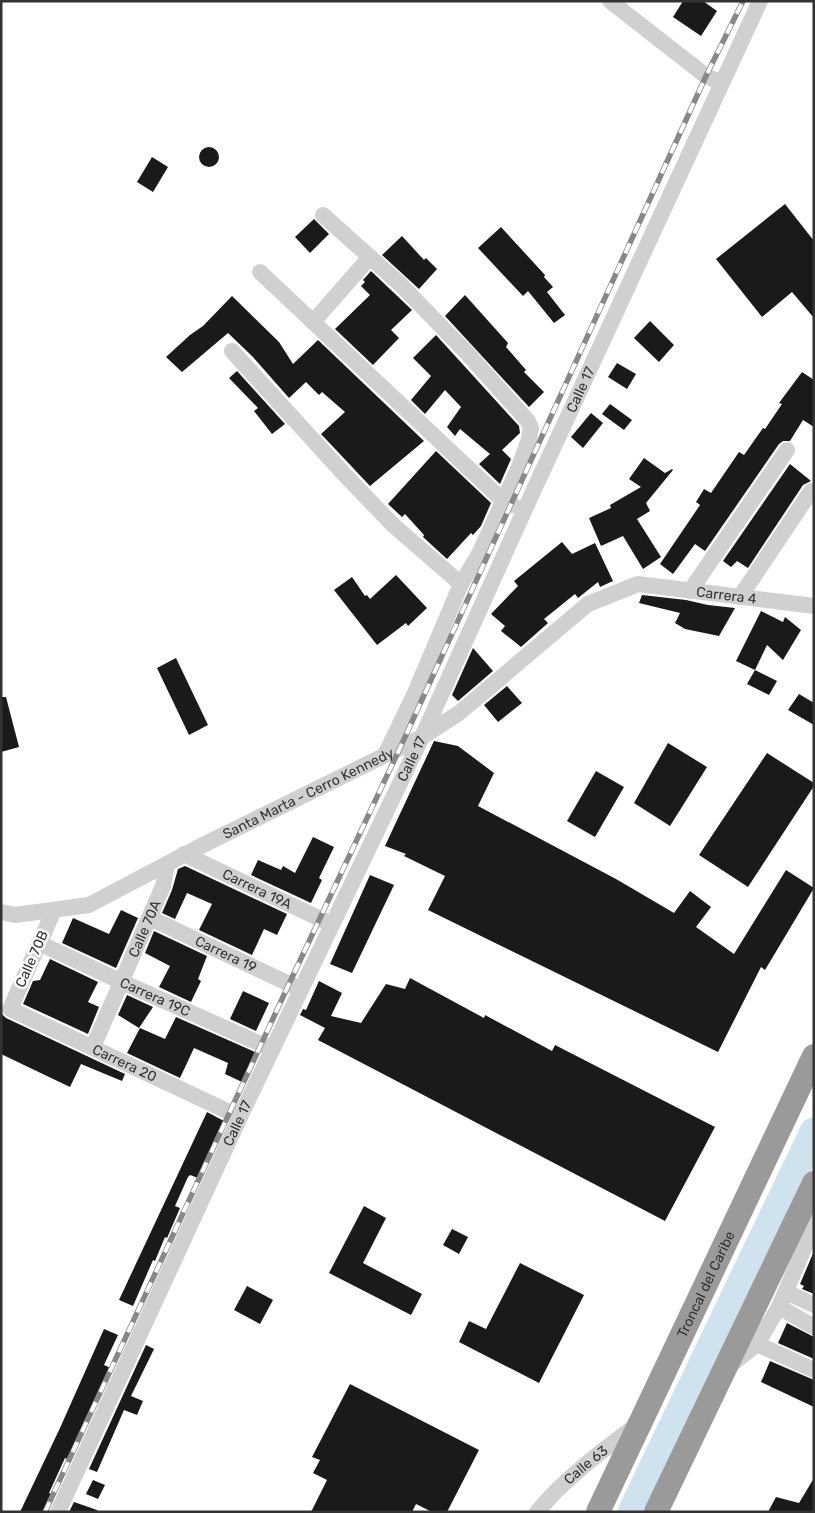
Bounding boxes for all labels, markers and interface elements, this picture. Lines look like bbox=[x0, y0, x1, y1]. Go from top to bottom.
street label: Calle 17 bbox=[562, 364, 598, 415]
street label: Carrera 4 bbox=[695, 583, 758, 607]
street label: Calle 17 bbox=[393, 733, 430, 784]
street label: Santa Marta - Cerro Kennedy bbox=[220, 744, 397, 843]
street label: Carrera 19A bbox=[220, 865, 295, 913]
street label: Calle 70A bbox=[125, 897, 165, 960]
street label: Calle 70B bbox=[12, 928, 52, 990]
street label: Carrera 19 bbox=[192, 932, 259, 976]
street label: Carrera 19C bbox=[117, 974, 193, 1020]
street label: Carrera 20 bbox=[90, 1040, 160, 1085]
street label: Calle 17 bbox=[219, 1098, 255, 1149]
street label: Troncal del Caribe bbox=[673, 1228, 738, 1340]
street label: Calle 63 bbox=[560, 1442, 611, 1488]

